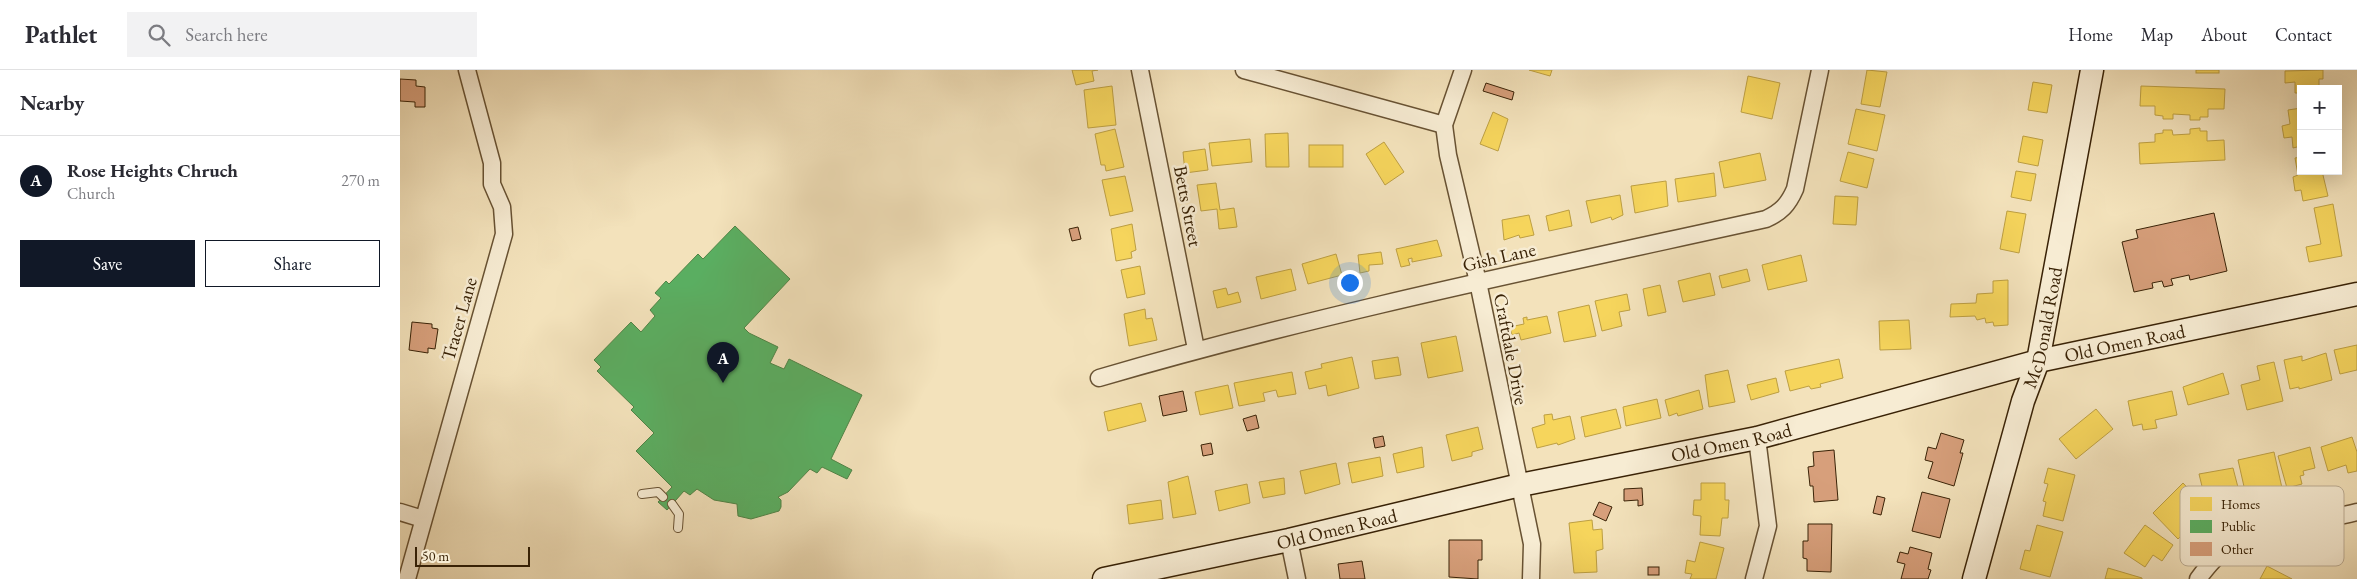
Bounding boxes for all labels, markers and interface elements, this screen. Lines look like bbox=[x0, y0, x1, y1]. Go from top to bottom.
search box bbox=[127, 12, 477, 57]
text: Pathlet bbox=[25, 19, 97, 50]
icon: search bbox=[145, 21, 173, 49]
text: Search here bbox=[185, 22, 268, 47]
text: Home bbox=[2068, 23, 2113, 46]
text: Map bbox=[2141, 23, 2173, 46]
text: About bbox=[2201, 23, 2247, 46]
text: Contact bbox=[2275, 23, 2332, 46]
map controls bbox=[2297, 85, 2342, 175]
button: + bbox=[2297, 85, 2342, 130]
text: Nearby bbox=[20, 89, 84, 116]
button: − bbox=[2297, 130, 2342, 175]
text: Rose Heights Chruch bbox=[67, 158, 238, 183]
street label: Betts Street bbox=[1168, 163, 1208, 249]
text: A bbox=[30, 170, 42, 191]
text: 270 m bbox=[341, 170, 380, 191]
text: Church bbox=[67, 183, 115, 204]
street label: Gish Lane bbox=[1460, 236, 1538, 278]
button: Save bbox=[20, 240, 195, 287]
button: Share bbox=[205, 240, 380, 287]
street label: McDonald Road bbox=[2016, 264, 2068, 392]
your location bbox=[1337, 270, 1363, 296]
street label: Tracer Lane bbox=[435, 274, 483, 364]
street label: Craftdale Drive bbox=[1488, 291, 1534, 407]
street label: Old Omen Road bbox=[2062, 318, 2188, 368]
pin: A bbox=[707, 342, 739, 383]
street label: Old Omen Road bbox=[1669, 417, 1795, 467]
legend bbox=[2180, 486, 2344, 566]
text: Homes bbox=[2221, 495, 2261, 513]
street label: Old Omen Road bbox=[1274, 502, 1400, 555]
text: Public bbox=[2221, 517, 2256, 535]
text: Other bbox=[2221, 540, 2254, 558]
scale bar bbox=[415, 544, 530, 567]
text: 50 m bbox=[422, 547, 449, 565]

